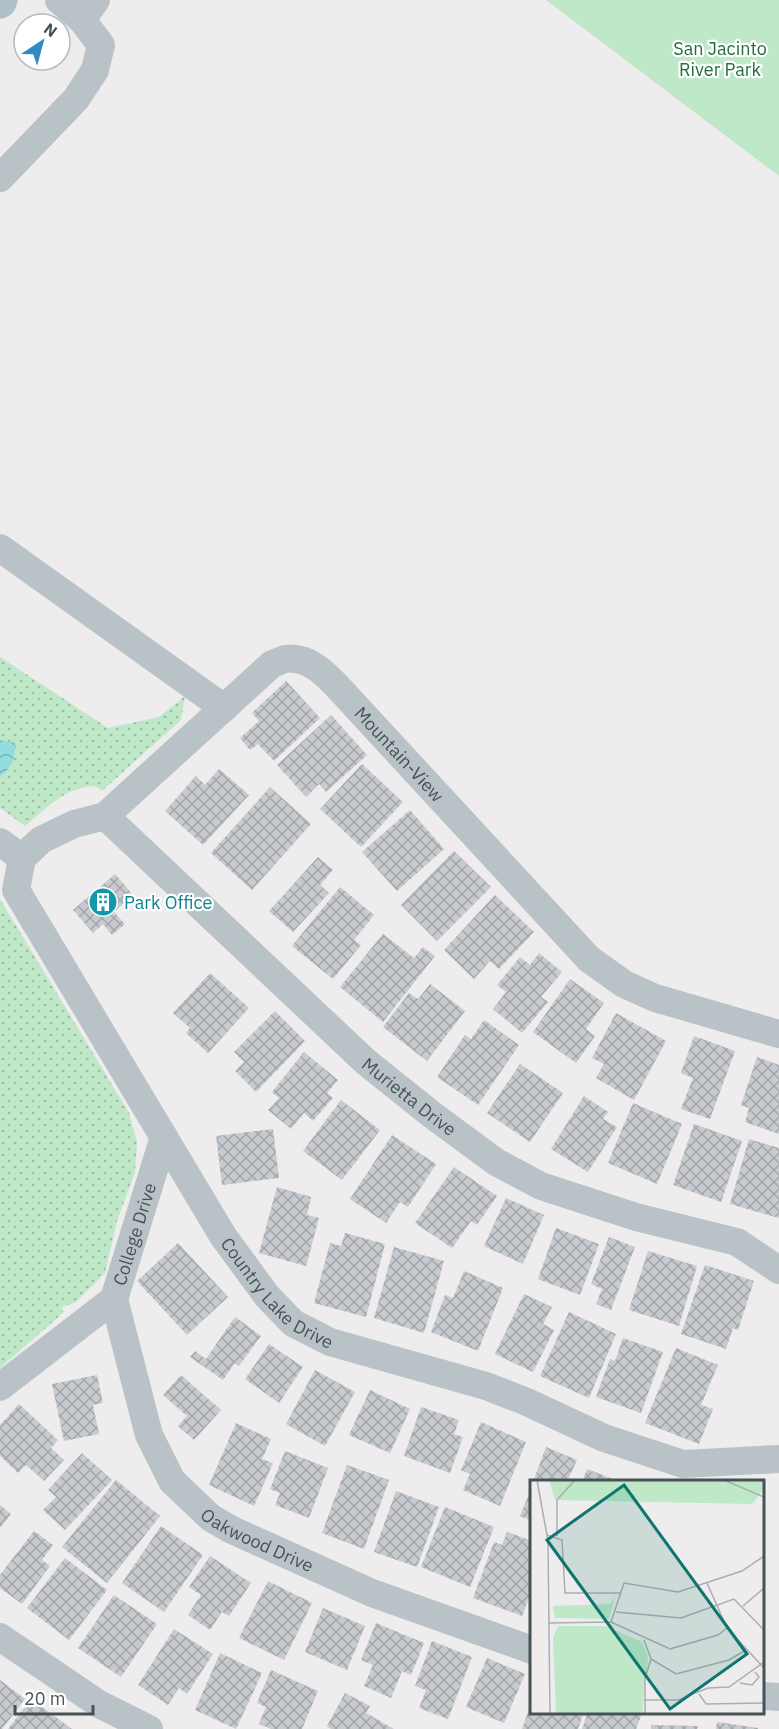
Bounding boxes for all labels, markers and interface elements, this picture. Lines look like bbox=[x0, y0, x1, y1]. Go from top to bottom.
north arrow bbox=[12, 12, 72, 72]
text: N bbox=[40, 18, 61, 41]
park label: San Jacinto River Park bbox=[673, 37, 767, 81]
street label: Mountain-View bbox=[350, 701, 449, 806]
building icon: Park Office bbox=[87, 886, 119, 918]
place label: Park Office bbox=[124, 891, 212, 914]
street label: Murietta Drive bbox=[358, 1052, 461, 1141]
street label: College Drive bbox=[107, 1180, 161, 1288]
street label: Country Lake Drive bbox=[216, 1233, 338, 1353]
inset map bbox=[530, 1480, 764, 1714]
street label: Oakwood Drive bbox=[196, 1503, 317, 1577]
scale bar bbox=[15, 1678, 93, 1716]
text: 20 m bbox=[24, 1687, 66, 1710]

